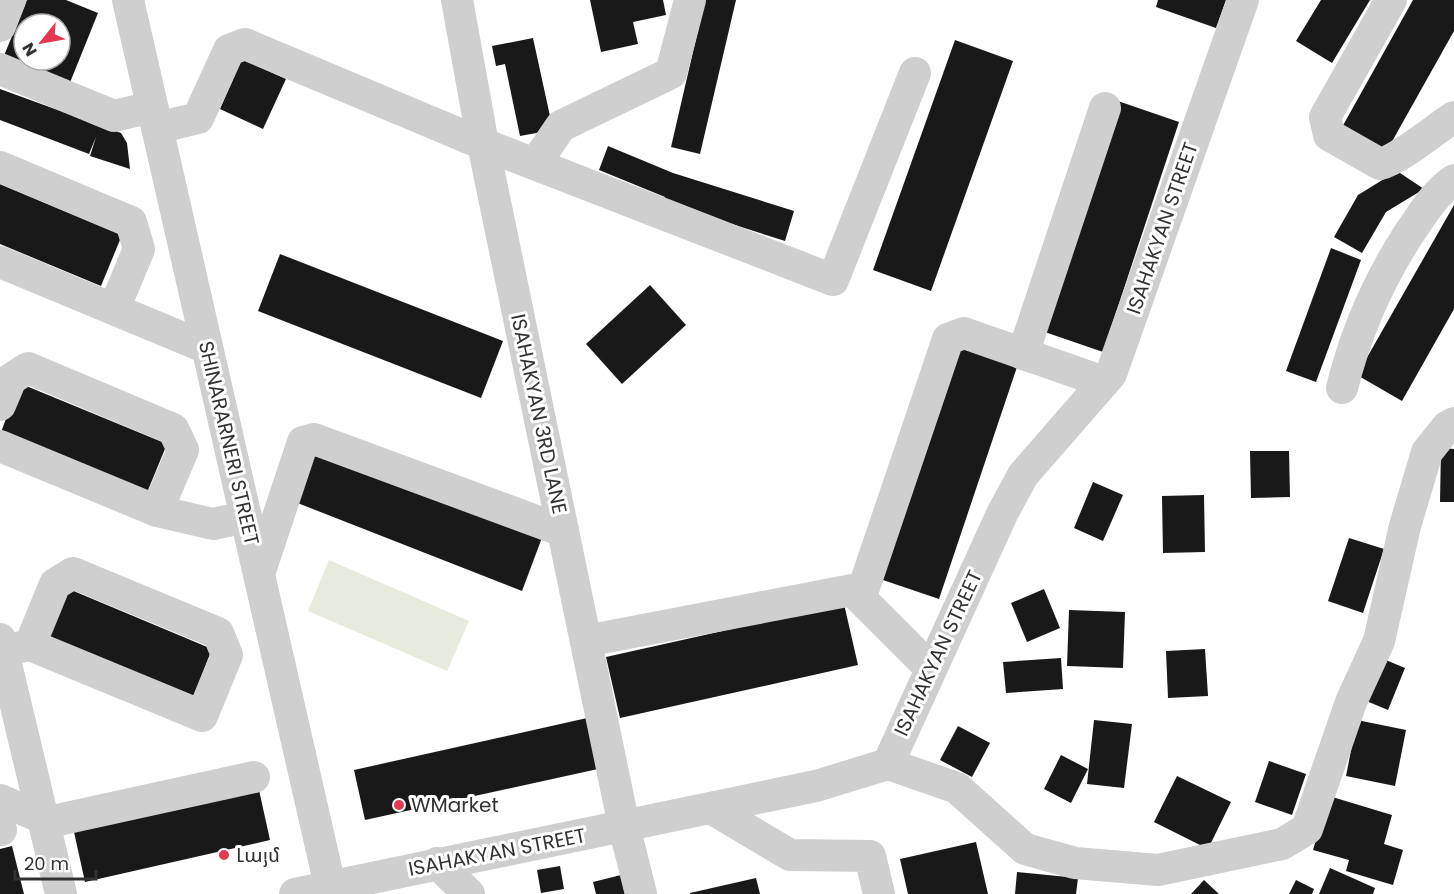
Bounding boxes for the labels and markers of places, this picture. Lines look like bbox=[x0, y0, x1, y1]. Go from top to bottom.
place label: WMarket bbox=[411, 791, 499, 819]
marker: WMarket bbox=[392, 798, 406, 812]
place label: Լայմ bbox=[236, 841, 280, 869]
marker: Լայմ bbox=[217, 848, 231, 862]

